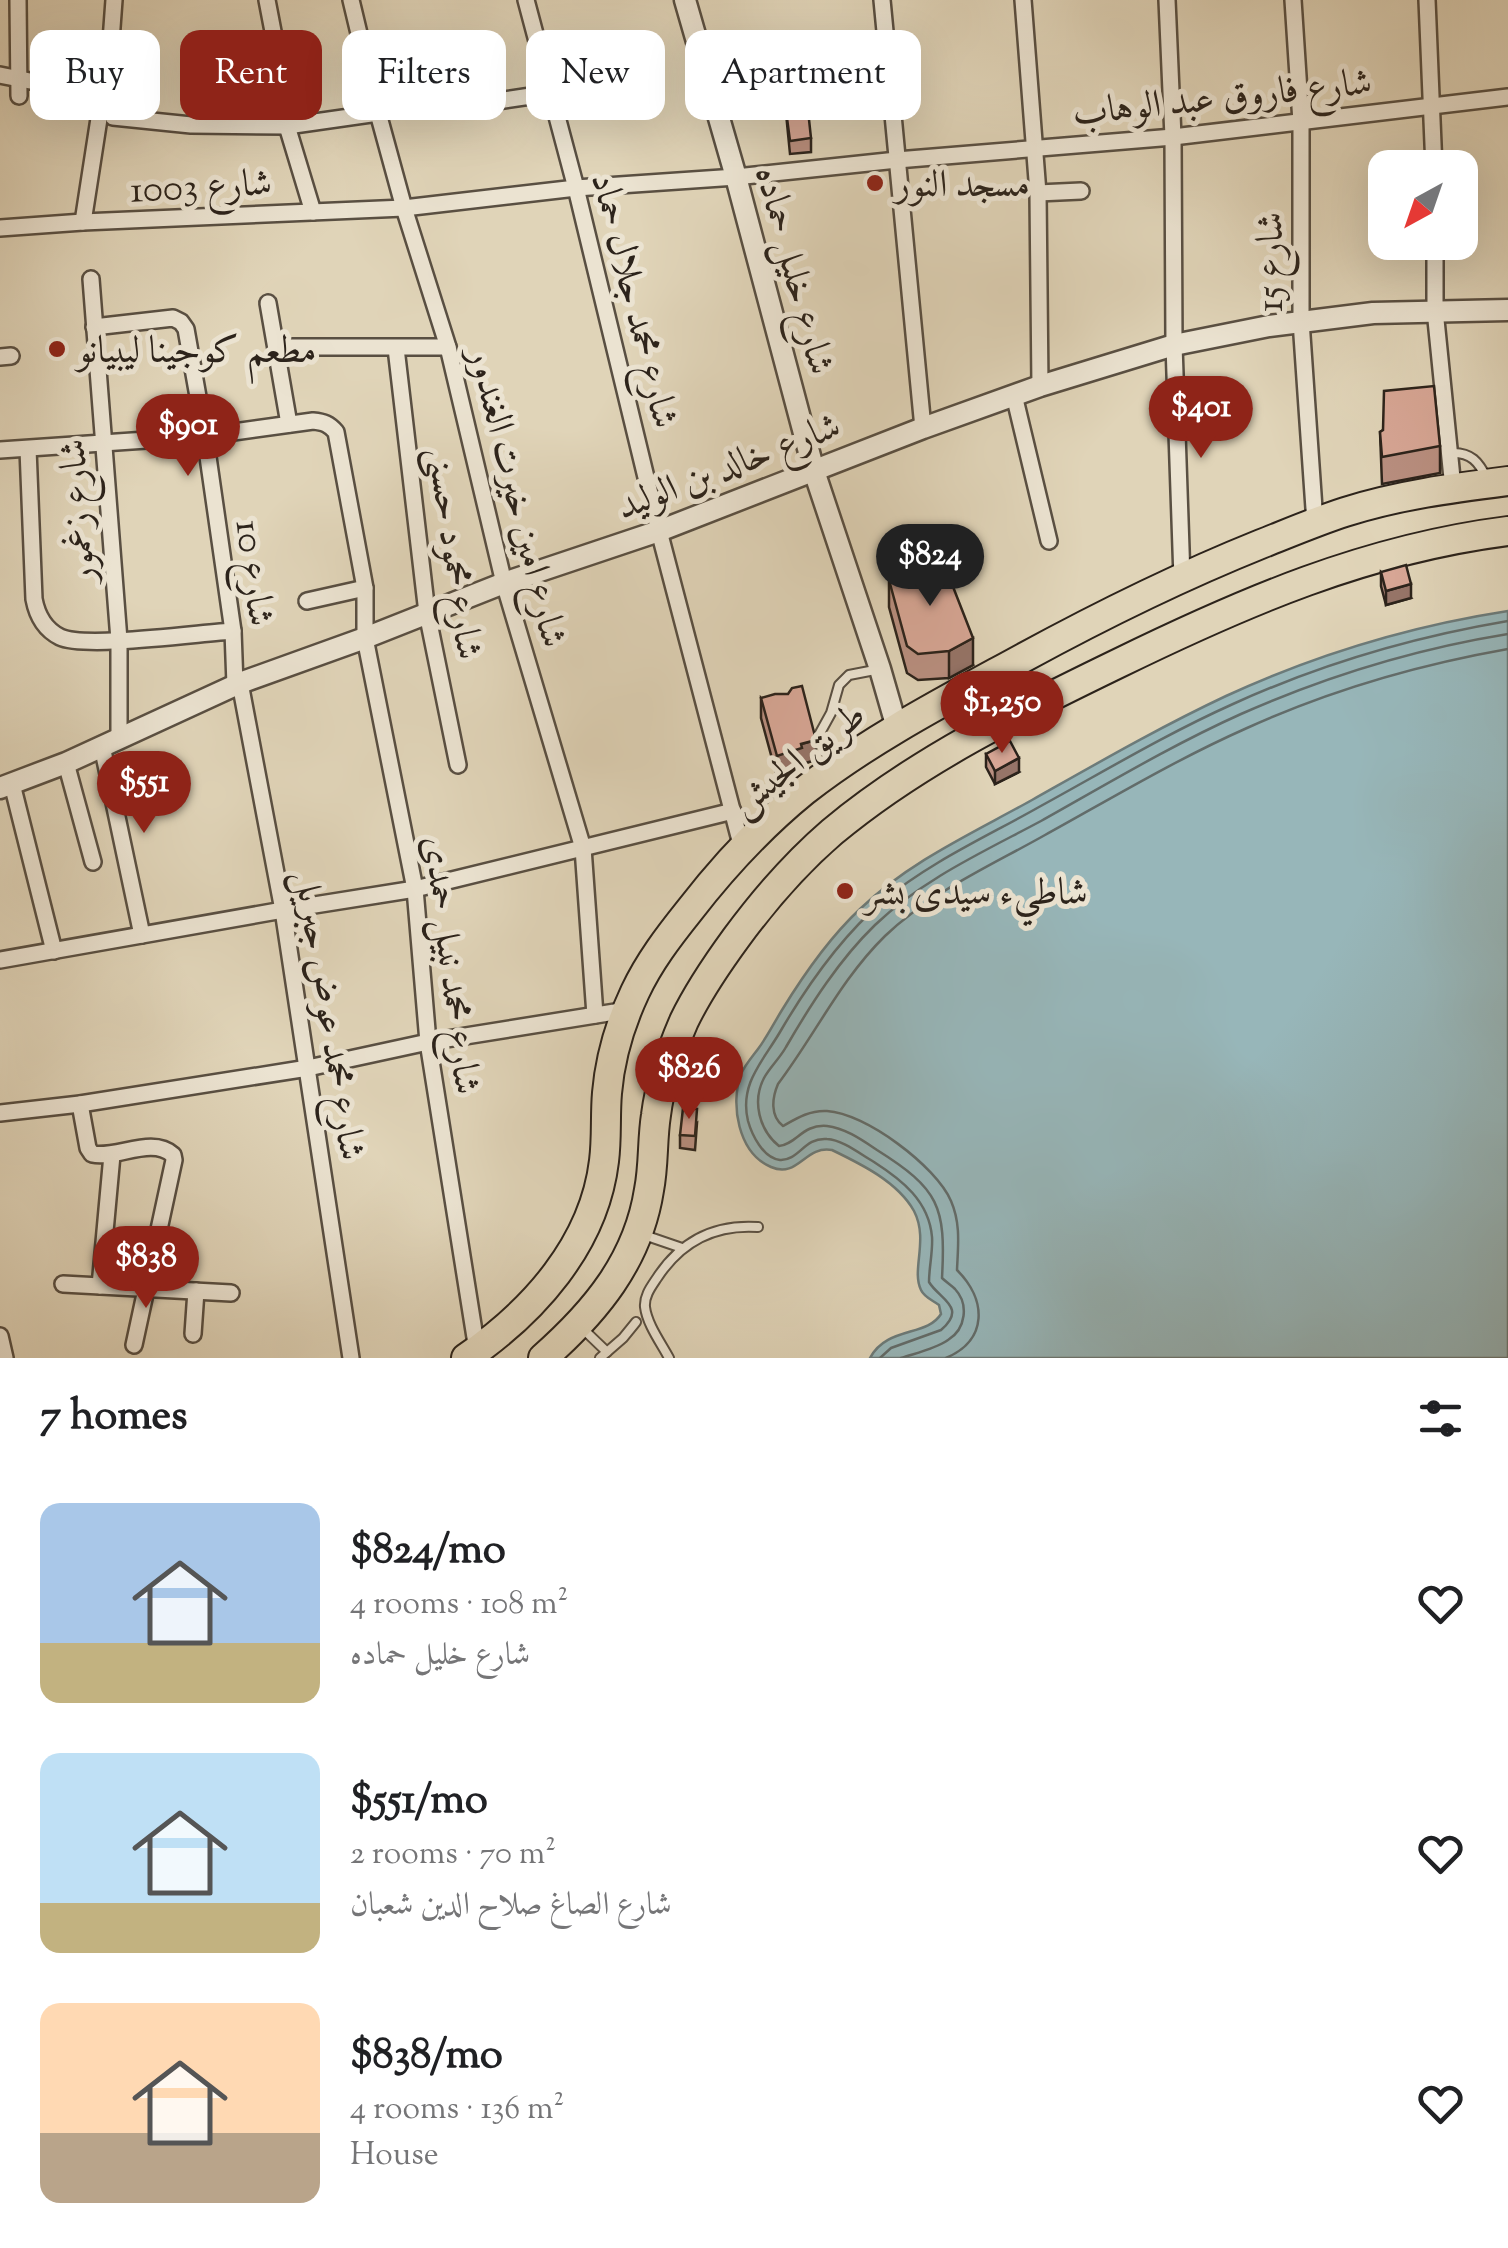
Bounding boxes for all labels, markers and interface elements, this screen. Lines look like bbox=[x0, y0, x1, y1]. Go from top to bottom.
chip: Buy bbox=[30, 30, 160, 120]
chip: Rent bbox=[180, 30, 322, 120]
chip: Filters bbox=[342, 30, 506, 120]
chip: New bbox=[526, 30, 665, 120]
chip: Apartment bbox=[685, 30, 921, 120]
street label: شارع فاروق عبد الوهاب bbox=[1070, 57, 1375, 143]
north arrow bbox=[1368, 150, 1478, 260]
map controls bbox=[1368, 150, 1478, 260]
street label: شارع 1003 bbox=[129, 158, 274, 220]
place label: مسجد النور bbox=[891, 160, 1030, 214]
street label: شارع خليل حماده bbox=[738, 161, 846, 381]
street label: شارع محمد جلال حماد bbox=[574, 168, 690, 434]
marker: مسجد النور bbox=[864, 172, 886, 194]
street label: شارع 15 bbox=[1246, 212, 1300, 312]
place label: مطعم كوجينا ليبيانو bbox=[74, 326, 316, 385]
marker: مطعم كوجينا ليبيانو bbox=[46, 338, 68, 360]
street label: شارع امين خيرت الغندور bbox=[451, 338, 579, 654]
pin: $401 bbox=[1142, 376, 1260, 461]
text: $401 bbox=[1171, 385, 1231, 431]
pin: $901 bbox=[129, 394, 247, 479]
street label: شارع خالد بن الوليد bbox=[610, 401, 849, 536]
text: $901 bbox=[158, 403, 218, 449]
street label: شارع زغمور bbox=[48, 437, 112, 589]
street label: شارع محمود حسنى bbox=[410, 444, 494, 663]
street label: شارع 10 bbox=[219, 517, 285, 630]
pin: $824 bbox=[871, 524, 989, 609]
text: $824 bbox=[898, 533, 962, 579]
pin: $1,250 bbox=[921, 671, 1083, 756]
text: $1,250 bbox=[963, 680, 1041, 726]
street label: طريق الجيش bbox=[720, 691, 879, 832]
pin: $551 bbox=[85, 751, 203, 836]
text: $551 bbox=[119, 760, 169, 806]
street label: شارع محمد نبيل حمدى bbox=[406, 833, 492, 1098]
street label: شارع محمد عوض جبريل bbox=[277, 867, 377, 1165]
place label: شاطيء سيدى بشر bbox=[861, 868, 1088, 927]
marker: شاطيء سيدى بشر bbox=[834, 880, 856, 902]
pin: $826 bbox=[630, 1037, 748, 1122]
text: $826 bbox=[657, 1046, 721, 1092]
pin: $838 bbox=[87, 1226, 205, 1311]
text: $838 bbox=[115, 1235, 177, 1281]
text: 7 homes bbox=[40, 1388, 188, 1448]
icon: filters bbox=[1413, 1391, 1468, 1446]
text: $824/mo bbox=[350, 1522, 506, 1582]
icon: home bbox=[120, 1543, 240, 1663]
icon: heart bbox=[1413, 1576, 1468, 1631]
text: 4 rooms · 108 m² bbox=[350, 1582, 568, 1628]
text: شارع خليل حماده bbox=[350, 1633, 530, 1679]
text: $551/mo bbox=[350, 1772, 488, 1832]
icon: home bbox=[120, 1793, 240, 1913]
icon: heart bbox=[1413, 1826, 1468, 1881]
text: 2 rooms · 70 m² bbox=[350, 1832, 556, 1878]
text: شارع الصاغ صلاح الدين شعبان bbox=[350, 1883, 672, 1929]
text: $838/mo bbox=[350, 2027, 503, 2087]
icon: home bbox=[120, 2043, 240, 2163]
icon: heart bbox=[1413, 2076, 1468, 2131]
text: 4 rooms · 136 m² bbox=[350, 2087, 564, 2133]
text: House bbox=[350, 2133, 439, 2179]

